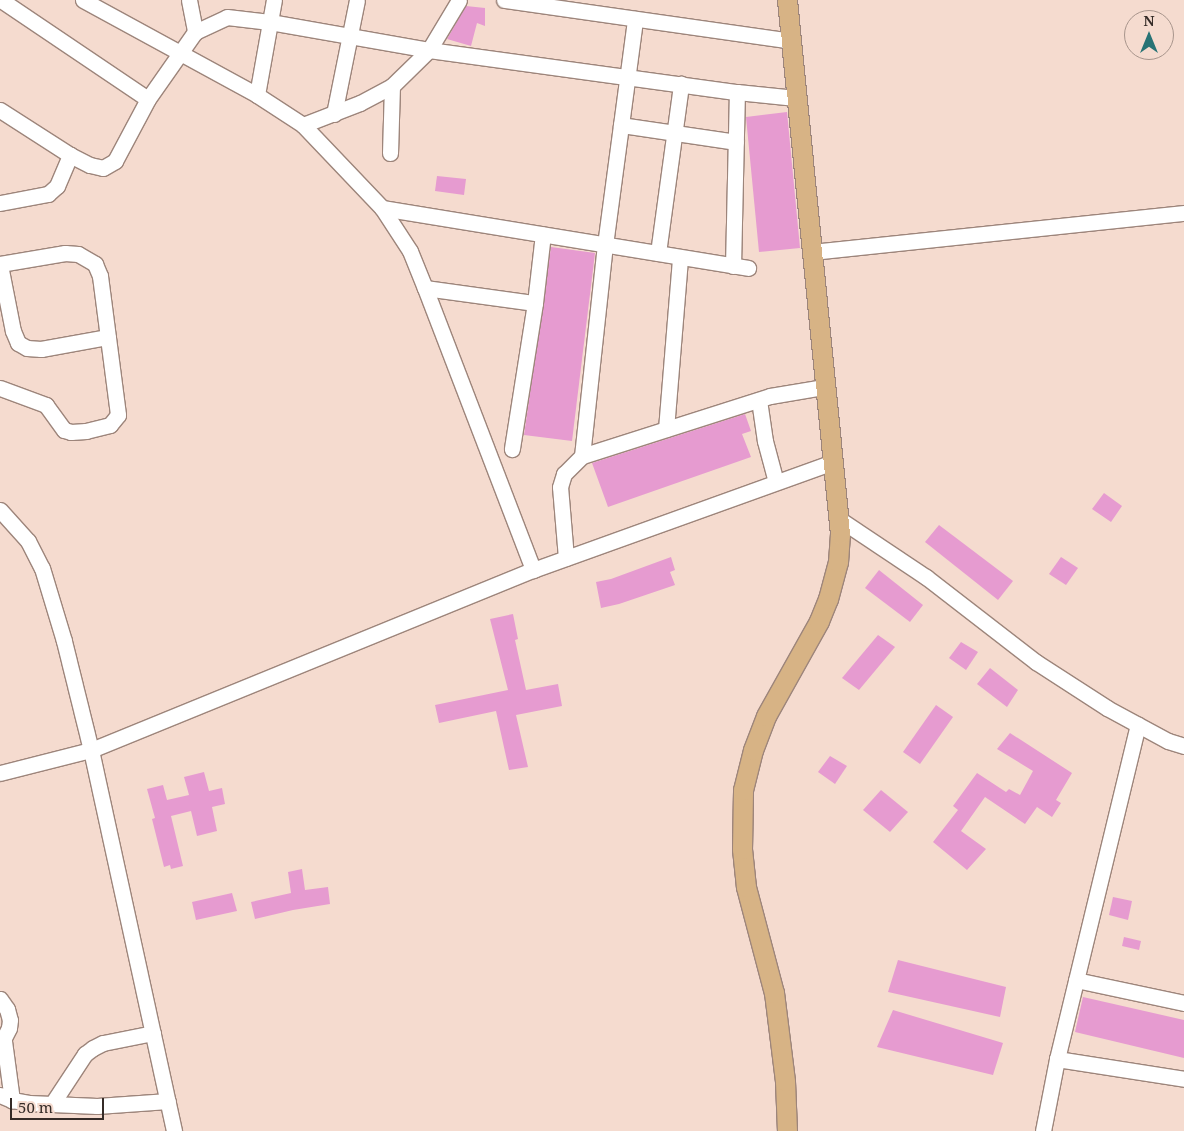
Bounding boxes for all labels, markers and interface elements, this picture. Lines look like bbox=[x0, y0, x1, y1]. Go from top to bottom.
north arrow bbox=[1124, 10, 1174, 60]
text: N bbox=[1143, 11, 1155, 30]
scale bar bbox=[12, 1088, 106, 1120]
text: 50 m bbox=[18, 1097, 53, 1117]

